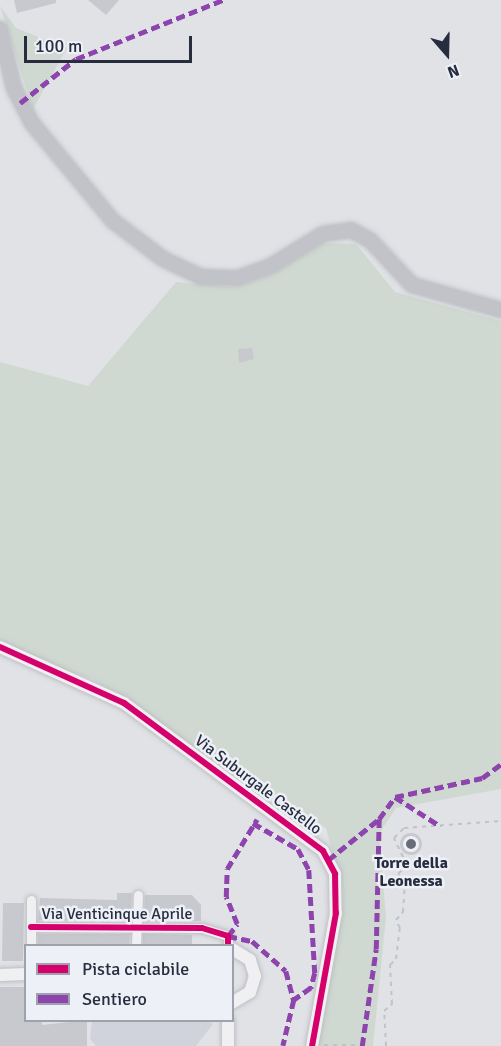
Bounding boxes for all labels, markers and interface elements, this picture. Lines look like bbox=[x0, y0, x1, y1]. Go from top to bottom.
scale bar bbox=[27, 24, 195, 62]
north arrow bbox=[417, 24, 477, 84]
text: 100 m bbox=[35, 35, 82, 57]
text: N bbox=[445, 60, 462, 82]
street label: Via Suburgale Castello bbox=[191, 731, 325, 839]
marker: Torre della Leonessa bbox=[404, 837, 418, 851]
place label: Torre della Leonessa bbox=[374, 853, 448, 891]
street label: Via Venticinque Aprile bbox=[41, 904, 193, 924]
legend bbox=[24, 944, 234, 1022]
text: Pista ciclabile bbox=[82, 958, 189, 980]
text: Sentiero bbox=[82, 988, 147, 1010]

